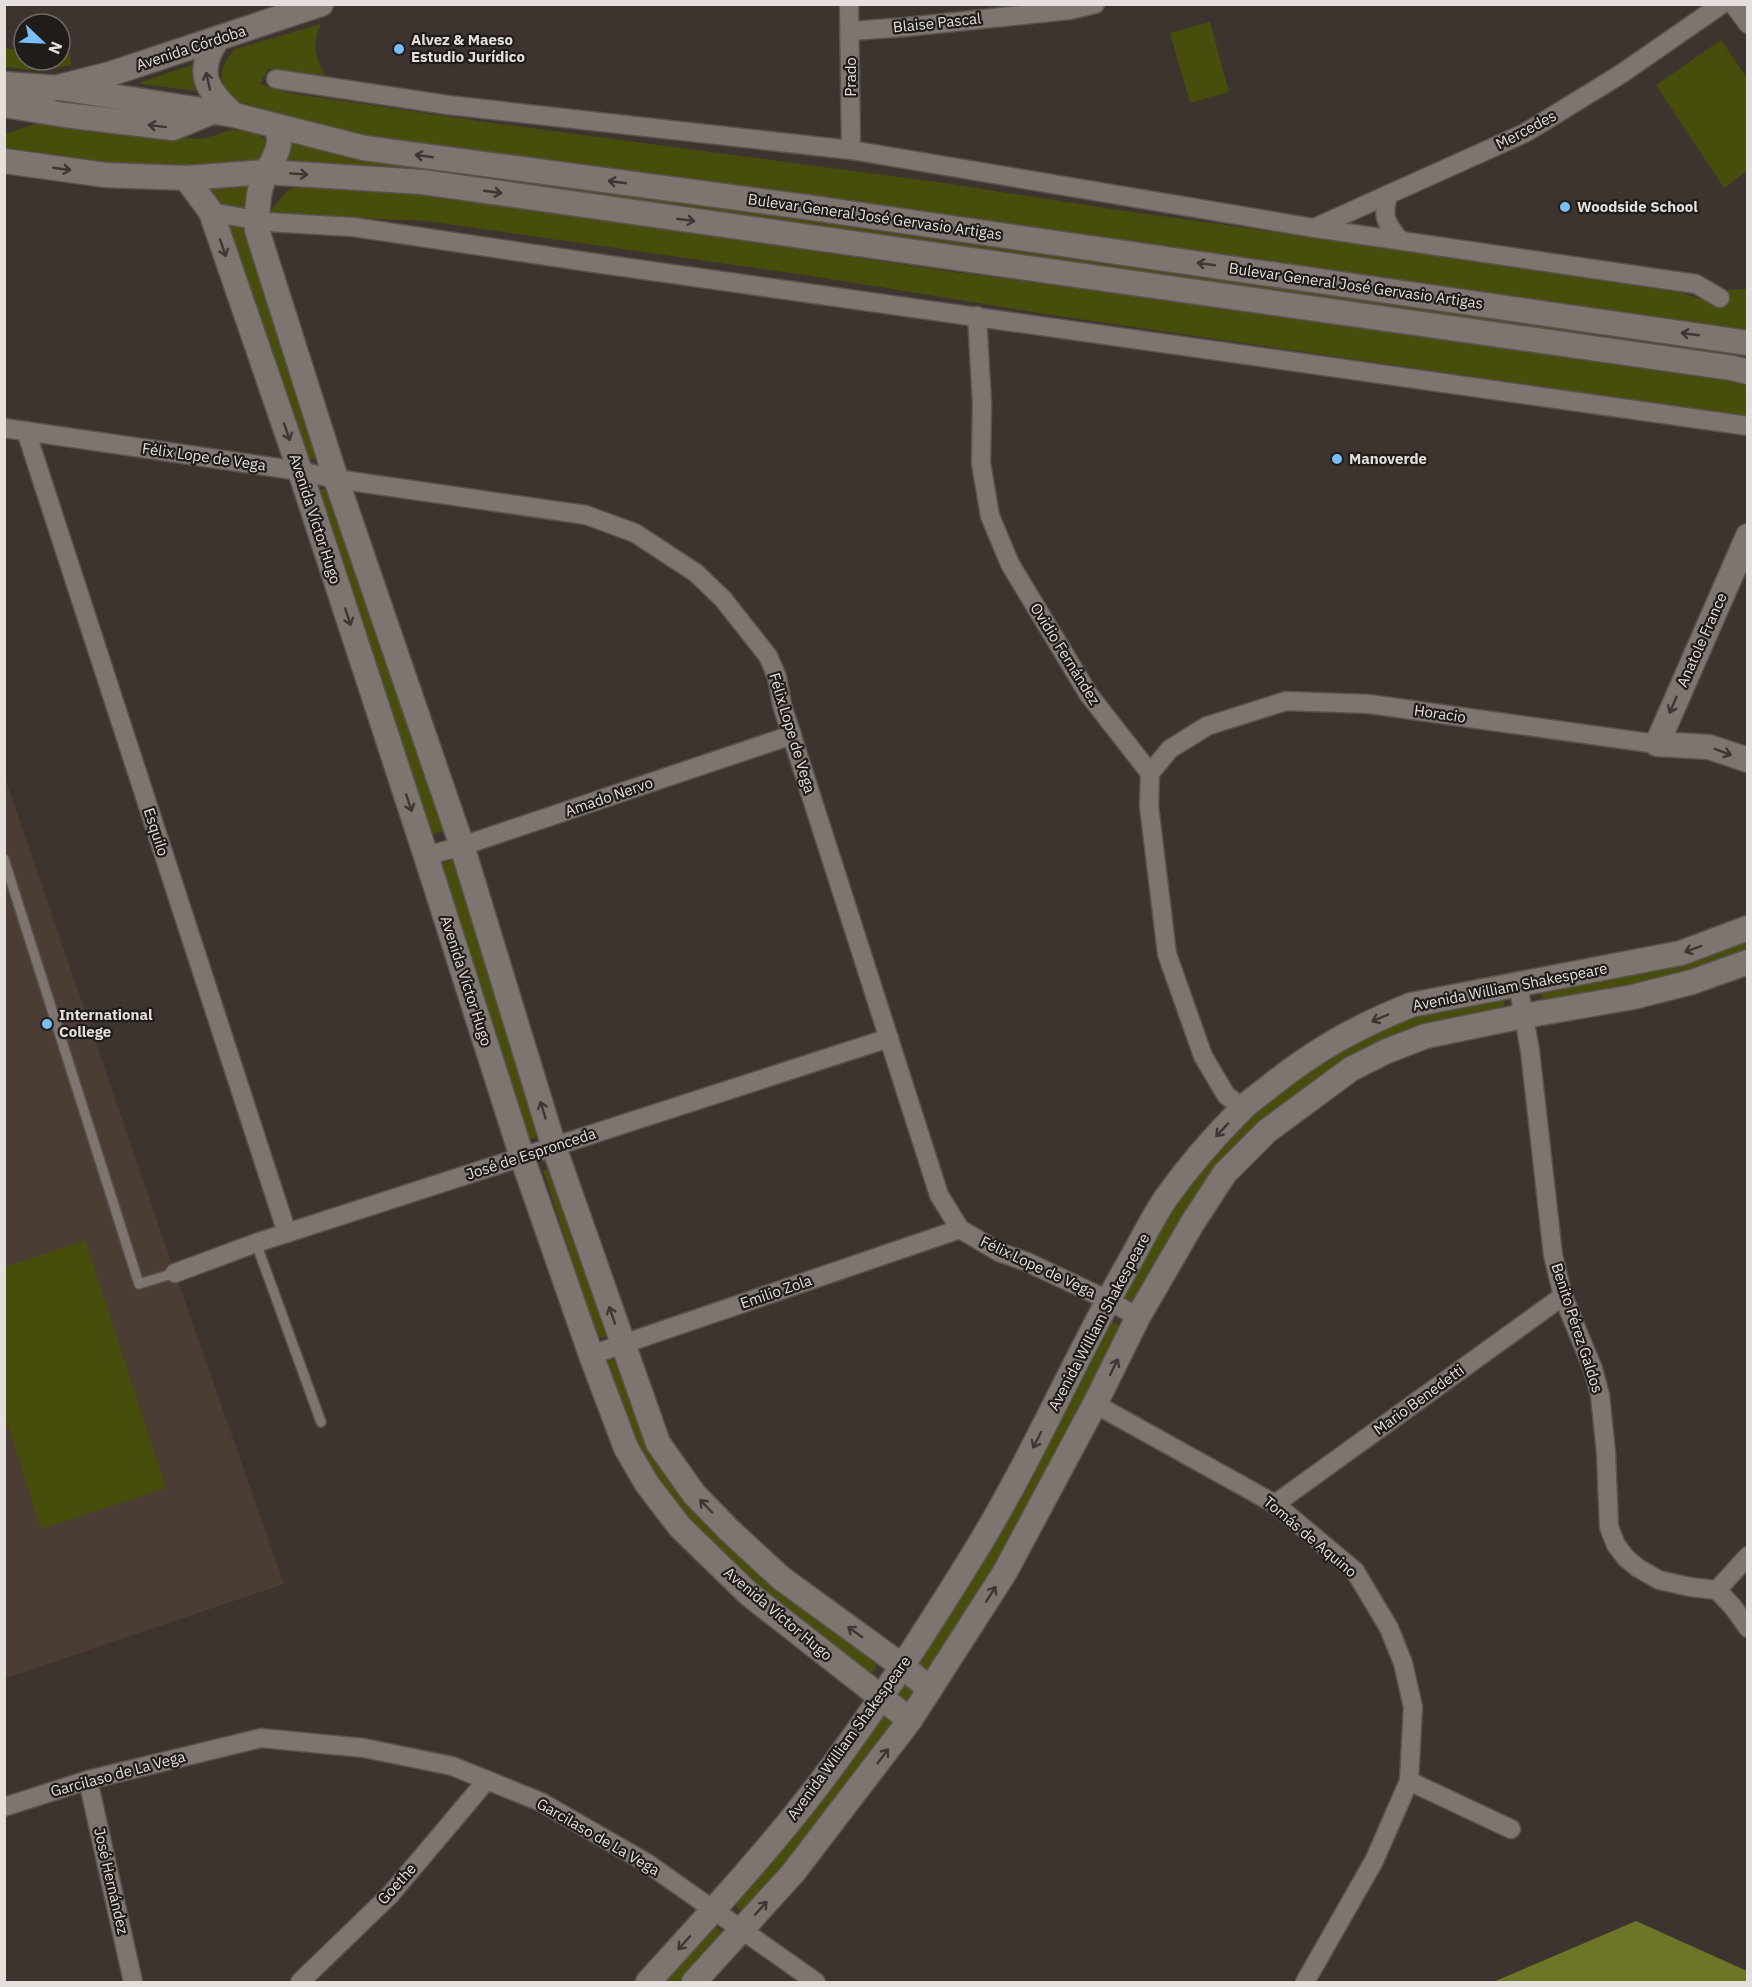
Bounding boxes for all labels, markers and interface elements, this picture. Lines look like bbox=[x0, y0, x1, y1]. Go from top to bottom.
street label: Blaise Pascal bbox=[892, 8, 982, 37]
north arrow bbox=[12, 12, 72, 72]
street label: Avenida Córdoba bbox=[134, 21, 248, 74]
place label: Alvez & Maeso Estudio Jurídico bbox=[411, 30, 525, 66]
text: N bbox=[44, 39, 67, 57]
marker: Alvez & Maeso Estudio Jurídico bbox=[392, 42, 406, 56]
street label: Prado bbox=[841, 57, 860, 97]
one-way arrow bbox=[202, 72, 213, 91]
street label: Mercedes bbox=[1492, 106, 1559, 153]
one-way arrow bbox=[147, 120, 167, 131]
one-way arrow bbox=[415, 151, 435, 162]
one-way arrow bbox=[52, 164, 72, 175]
one-way arrow bbox=[288, 169, 308, 180]
one-way arrow bbox=[608, 176, 628, 187]
one-way arrow bbox=[482, 187, 502, 198]
street label: Bulevar General José Gervasio Artigas bbox=[747, 189, 1003, 244]
place label: Woodside School bbox=[1577, 197, 1698, 216]
marker: Woodside School bbox=[1558, 200, 1572, 214]
one-way arrow bbox=[675, 215, 695, 226]
one-way arrow bbox=[219, 238, 230, 257]
one-way arrow bbox=[1196, 258, 1216, 269]
street label: Bulevar General José Gervasio Artigas bbox=[1228, 258, 1484, 313]
one-way arrow bbox=[1680, 329, 1700, 340]
one-way arrow bbox=[282, 422, 293, 441]
street label: Félix Lope de Vega bbox=[141, 438, 267, 475]
place label: Manoverde bbox=[1349, 449, 1427, 468]
street label: Avenida Víctor Hugo bbox=[285, 451, 345, 586]
marker: Manoverde bbox=[1330, 452, 1344, 466]
street label: Anatole France bbox=[1672, 590, 1731, 690]
street label: Ovidio Fernández bbox=[1026, 599, 1104, 708]
one-way arrow bbox=[343, 607, 354, 626]
street label: Félix Lope de Vega bbox=[765, 670, 820, 795]
one-way arrow bbox=[1667, 696, 1678, 714]
street label: Horacio bbox=[1413, 700, 1467, 727]
one-way arrow bbox=[1713, 747, 1732, 758]
street label: Amado Nervo bbox=[562, 773, 655, 820]
one-way arrow bbox=[404, 793, 415, 812]
street label: Esquilo bbox=[140, 805, 173, 858]
street label: Avenida Víctor Hugo bbox=[436, 913, 496, 1048]
one-way arrow bbox=[1684, 944, 1703, 955]
street label: Avenida William Shakespeare bbox=[1411, 958, 1609, 1015]
place label: International College bbox=[59, 1005, 153, 1041]
one-way arrow bbox=[1371, 1013, 1390, 1024]
marker: International College bbox=[40, 1017, 54, 1031]
one-way arrow bbox=[537, 1101, 548, 1120]
one-way arrow bbox=[1215, 1122, 1229, 1137]
street label: José de Espronceda bbox=[464, 1124, 598, 1183]
street label: Avenida William Shakespeare bbox=[1044, 1230, 1153, 1414]
street label: Félix Lope de Vega bbox=[978, 1232, 1099, 1302]
street label: Benito Pérez Galdos bbox=[1548, 1260, 1607, 1395]
street label: Emilio Zola bbox=[738, 1270, 814, 1313]
one-way arrow bbox=[606, 1306, 617, 1325]
one-way arrow bbox=[1108, 1358, 1120, 1376]
street label: Mario Benedetti bbox=[1370, 1360, 1468, 1439]
one-way arrow bbox=[1031, 1431, 1042, 1449]
street label: Tomás de Aquino bbox=[1260, 1492, 1361, 1581]
one-way arrow bbox=[699, 1499, 714, 1514]
street label: Avenida Víctor Hugo bbox=[720, 1563, 836, 1665]
one-way arrow bbox=[986, 1586, 998, 1603]
one-way arrow bbox=[847, 1626, 863, 1639]
street label: Avenida William Shakespeare bbox=[783, 1652, 914, 1823]
street label: Garcilaso de La Vega bbox=[48, 1746, 187, 1801]
one-way arrow bbox=[876, 1748, 889, 1764]
street label: Garcilaso de La Vega bbox=[533, 1794, 663, 1880]
street label: José Hernández bbox=[90, 1826, 133, 1936]
street label: Goethe bbox=[373, 1859, 420, 1908]
one-way arrow bbox=[754, 1901, 768, 1916]
one-way arrow bbox=[677, 1935, 691, 1950]

